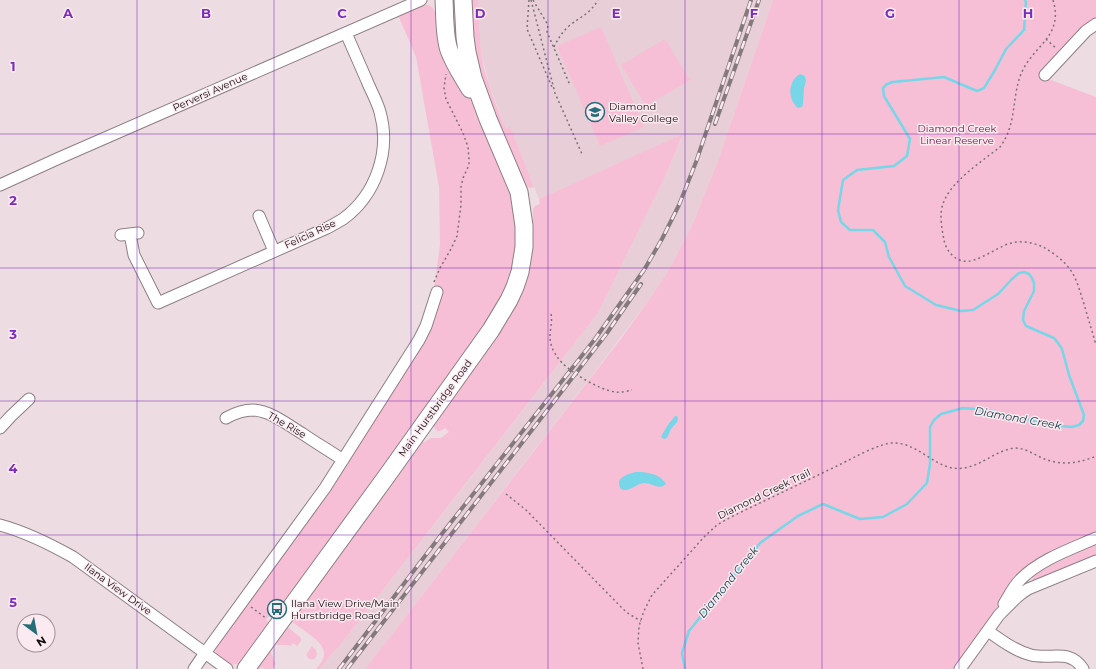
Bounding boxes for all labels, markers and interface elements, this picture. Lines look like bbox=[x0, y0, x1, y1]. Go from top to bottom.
text: A bbox=[62, 5, 74, 21]
text: B bbox=[201, 5, 211, 21]
text: C bbox=[337, 5, 347, 21]
text: D bbox=[475, 5, 486, 21]
text: E bbox=[612, 5, 621, 21]
text: F bbox=[750, 5, 758, 21]
text: G bbox=[885, 5, 895, 21]
text: H bbox=[1023, 5, 1033, 21]
text: 1 bbox=[10, 58, 16, 74]
street label: Perversi Avenue bbox=[171, 70, 249, 114]
place label: Diamond Valley College bbox=[609, 100, 678, 125]
school or university icon: Diamond Valley College bbox=[584, 101, 606, 123]
park label: Diamond Creek Linear Reserve bbox=[918, 122, 996, 147]
text: 2 bbox=[9, 192, 17, 208]
street label: Felicia Rise bbox=[282, 216, 338, 252]
text: 3 bbox=[8, 326, 17, 342]
street label: Main Hurstbridge Road bbox=[395, 357, 475, 459]
water label: Diamond Creek bbox=[974, 403, 1063, 433]
street label: The Rise bbox=[266, 409, 308, 441]
text: 4 bbox=[9, 460, 18, 476]
street label: Diamond Creek Trail bbox=[715, 466, 813, 522]
water label: Diamond Creek bbox=[695, 543, 761, 621]
street label: Ilana View Drive bbox=[82, 560, 154, 618]
text: 5 bbox=[9, 594, 17, 610]
place label: Ilana View Drive/Main Hurstbridge Road bbox=[291, 597, 399, 622]
bus stop icon: Ilana View Drive/Main Hurstbridge Road bbox=[266, 598, 288, 620]
north arrow bbox=[16, 613, 56, 653]
text: N bbox=[34, 633, 49, 650]

